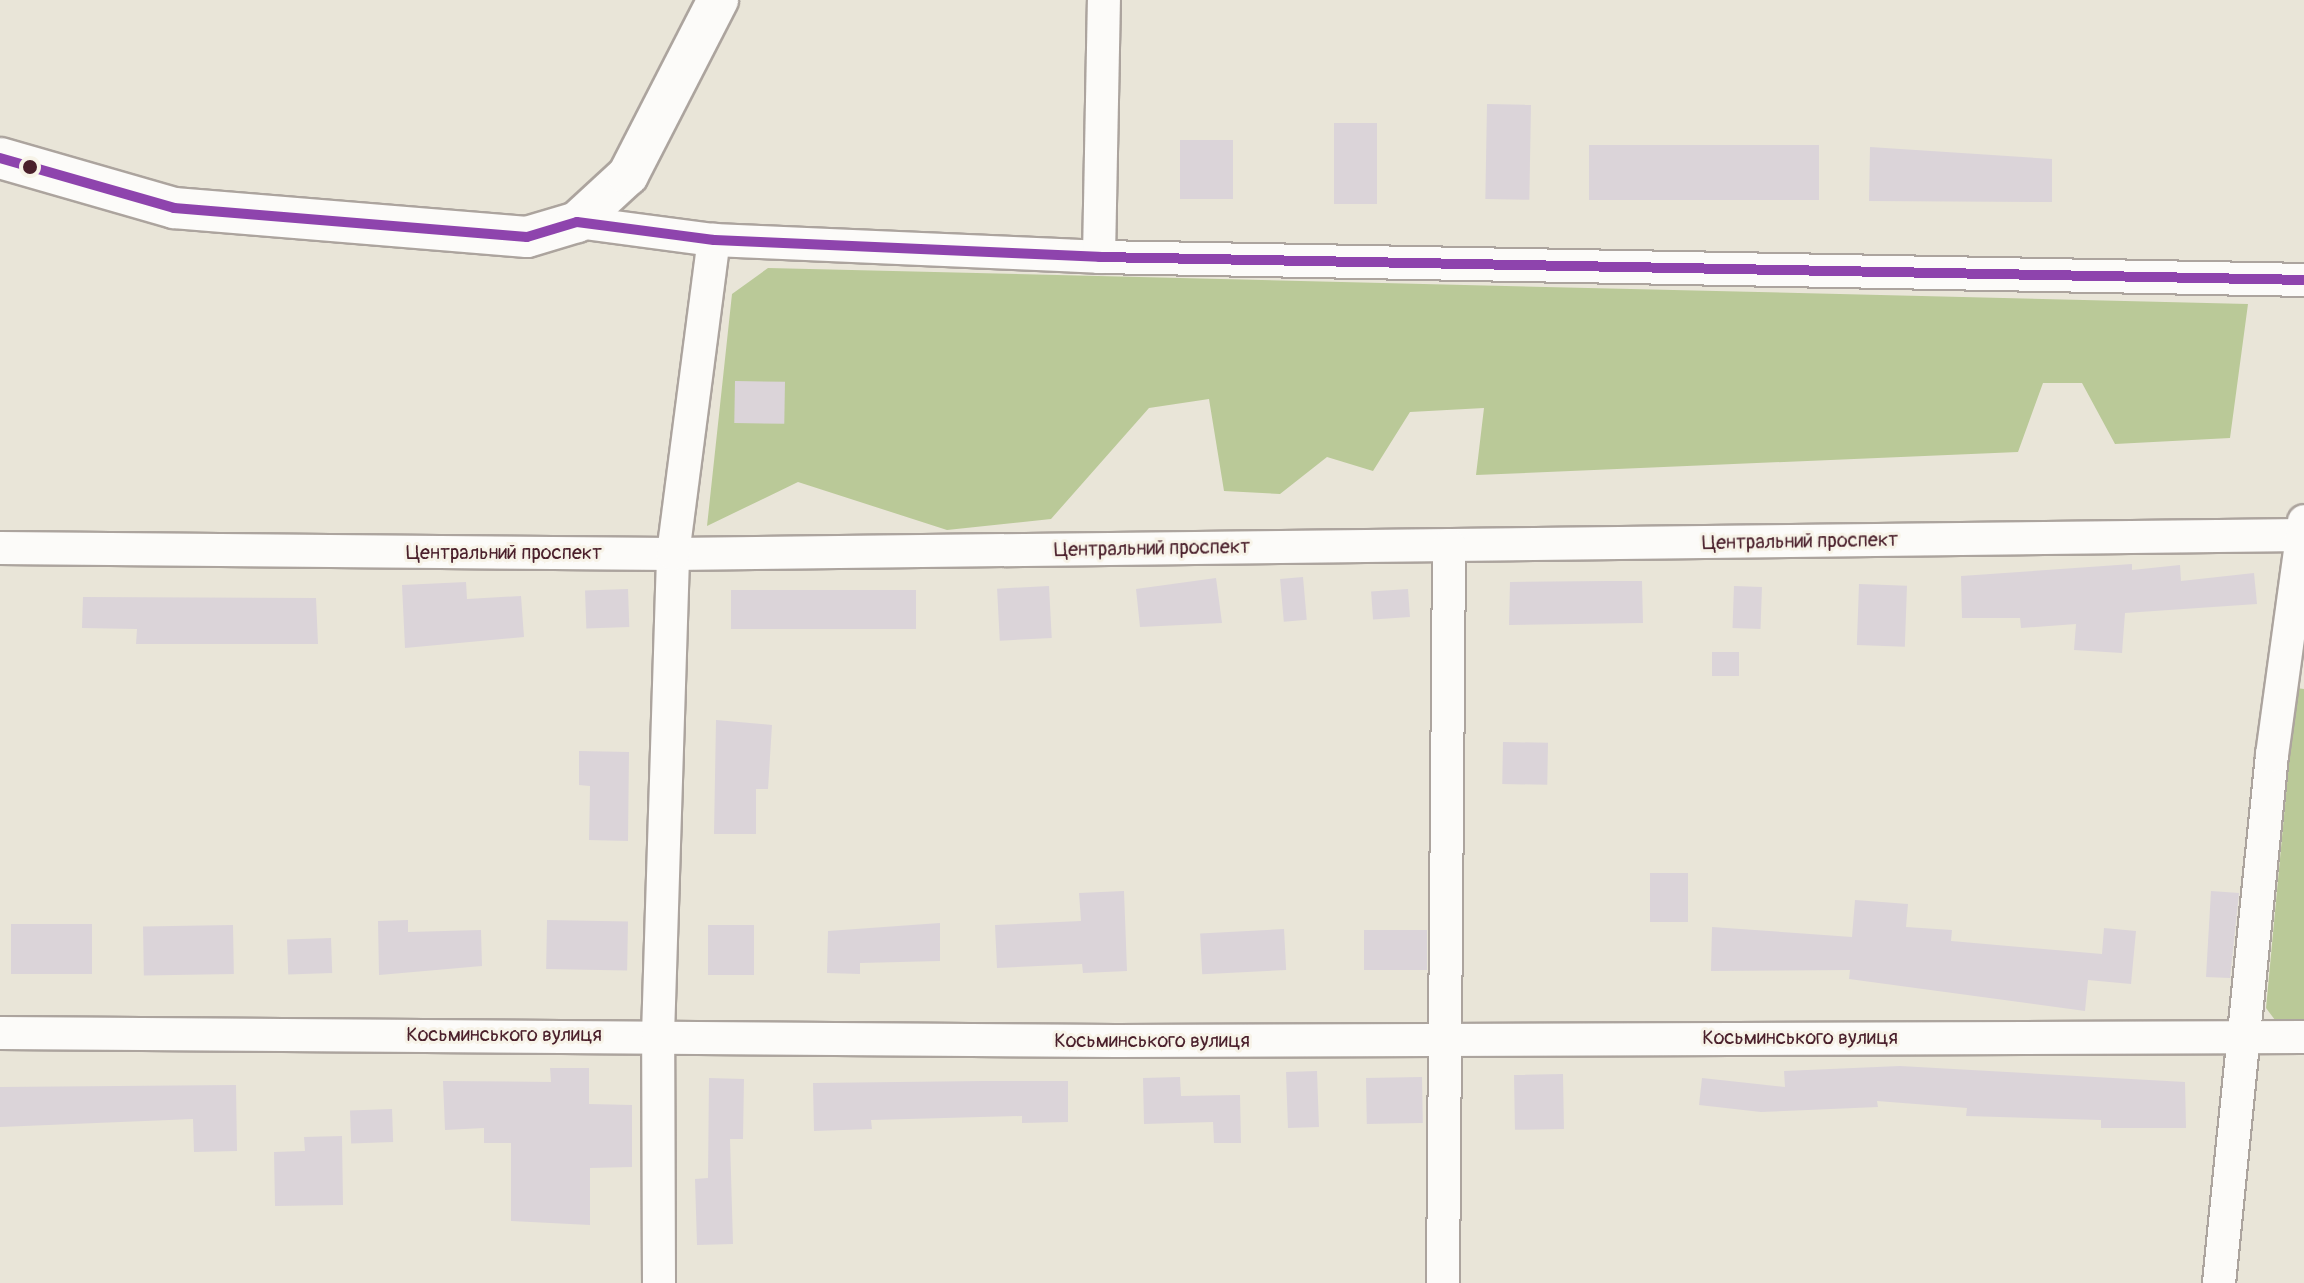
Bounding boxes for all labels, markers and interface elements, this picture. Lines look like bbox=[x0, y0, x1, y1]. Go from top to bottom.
unlabelled marker bbox=[22, 159, 38, 175]
street label: Центральний проспект bbox=[1702, 527, 1898, 555]
street label: Центральний проспект bbox=[1054, 534, 1250, 562]
street label: Центральний проспект bbox=[406, 540, 602, 564]
street label: Косьминського вулиця bbox=[406, 1022, 602, 1046]
street label: Косьминського вулиця bbox=[1702, 1025, 1898, 1049]
street label: Косьминського вулиця bbox=[1054, 1028, 1250, 1052]

